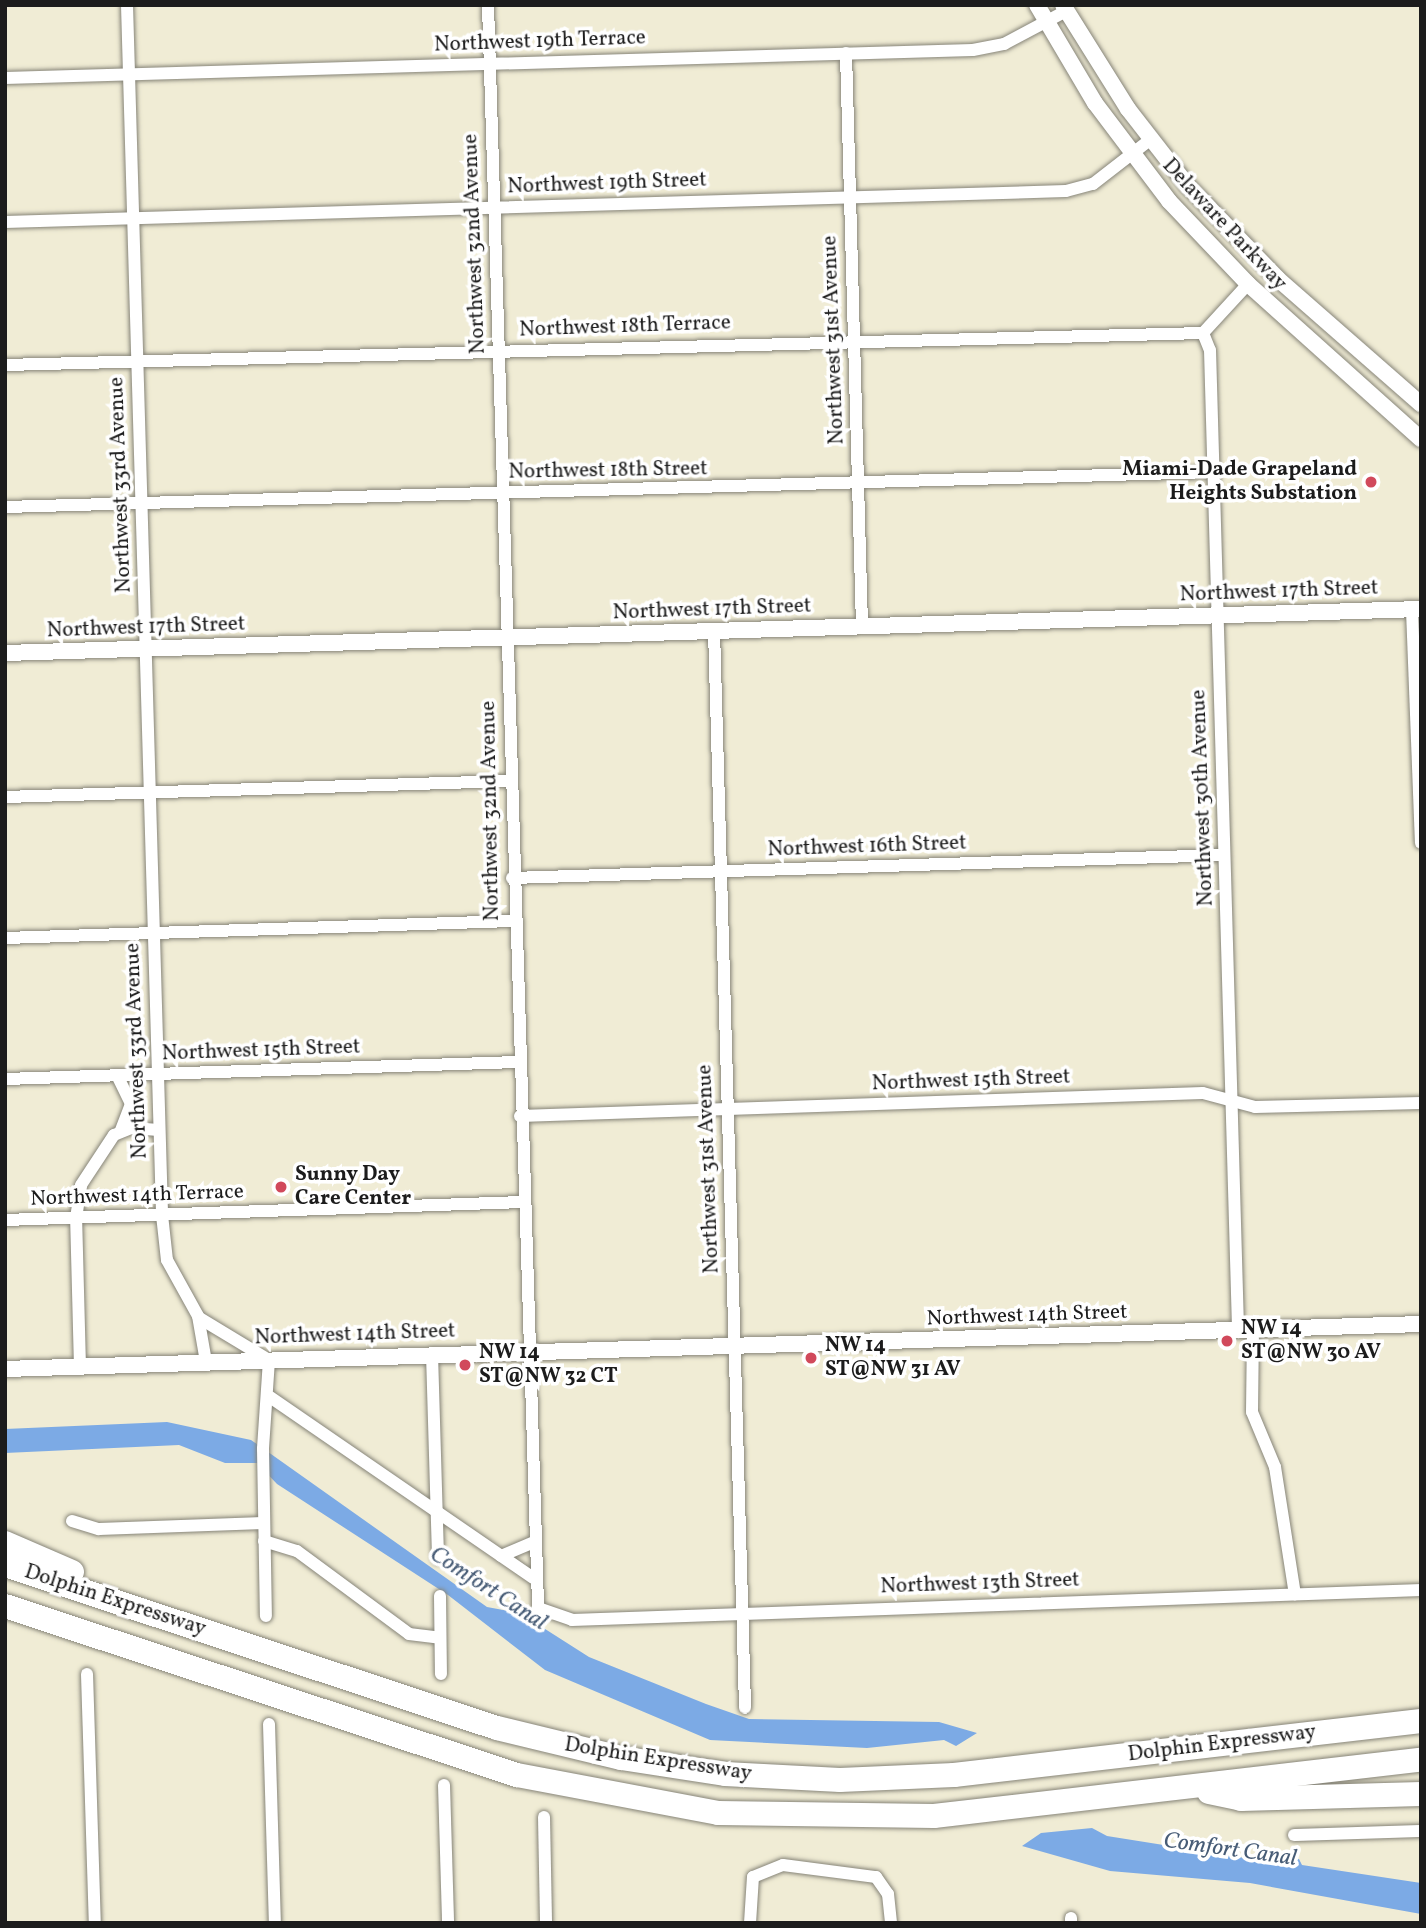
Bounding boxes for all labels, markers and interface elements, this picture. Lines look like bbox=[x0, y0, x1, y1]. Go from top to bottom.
street label: Northwest 19th Terrace bbox=[433, 26, 647, 58]
street label: Northwest 32nd Avenue bbox=[459, 133, 491, 355]
street label: Delaware Parkway bbox=[1156, 154, 1292, 296]
street label: Northwest 19th Street bbox=[507, 168, 707, 200]
street label: Northwest 31st Avenue bbox=[818, 235, 850, 445]
street label: Northwest 18th Terrace bbox=[519, 311, 731, 343]
street label: Northwest 33rd Avenue bbox=[105, 377, 137, 593]
street label: Northwest 18th Street bbox=[508, 457, 708, 485]
place label: Miami-Dade Grapeland Heights Substation bbox=[1122, 457, 1357, 507]
marker: Miami-Dade Grapeland Heights Substation bbox=[1363, 474, 1379, 490]
street label: Northwest 17th Street bbox=[1179, 576, 1379, 608]
street label: Northwest 17th Street bbox=[612, 594, 812, 626]
street label: Northwest 17th Street bbox=[46, 612, 246, 644]
street label: Northwest 30th Avenue bbox=[1187, 689, 1219, 907]
street label: Northwest 32nd Avenue bbox=[476, 701, 506, 921]
street label: Northwest 16th Street bbox=[767, 831, 967, 863]
street label: Northwest 33rd Avenue bbox=[121, 943, 153, 1159]
street label: Northwest 15th Street bbox=[161, 1035, 361, 1067]
street label: Northwest 31st Avenue bbox=[693, 1064, 725, 1274]
street label: Northwest 15th Street bbox=[871, 1065, 1071, 1097]
place label: Sunny Day Care Center bbox=[295, 1162, 411, 1212]
marker: Sunny Day Care Center bbox=[273, 1179, 289, 1195]
street label: Northwest 14th Terrace bbox=[30, 1180, 244, 1212]
street label: Northwest 14th Street bbox=[926, 1300, 1128, 1332]
place label: NW 14 ST@NW 30 AV bbox=[1241, 1316, 1381, 1366]
street label: Northwest 14th Street bbox=[254, 1319, 456, 1351]
place label: NW 14 ST@NW 31 AV bbox=[825, 1333, 961, 1383]
marker: NW 14 ST@NW 30 AV bbox=[1219, 1333, 1235, 1349]
place label: NW 14 ST@NW 32 CT bbox=[479, 1340, 618, 1390]
marker: NW 14 ST@NW 31 AV bbox=[803, 1350, 819, 1366]
marker: NW 14 ST@NW 32 CT bbox=[457, 1357, 473, 1373]
water label: Comfort Canal bbox=[424, 1541, 552, 1637]
street label: Dolphin Expressway bbox=[21, 1560, 209, 1642]
street label: Northwest 13th Street bbox=[880, 1568, 1080, 1600]
street label: Dolphin Expressway bbox=[1127, 1720, 1317, 1768]
street label: Dolphin Expressway bbox=[563, 1733, 753, 1787]
water label: Comfort Canal bbox=[1162, 1827, 1298, 1873]

